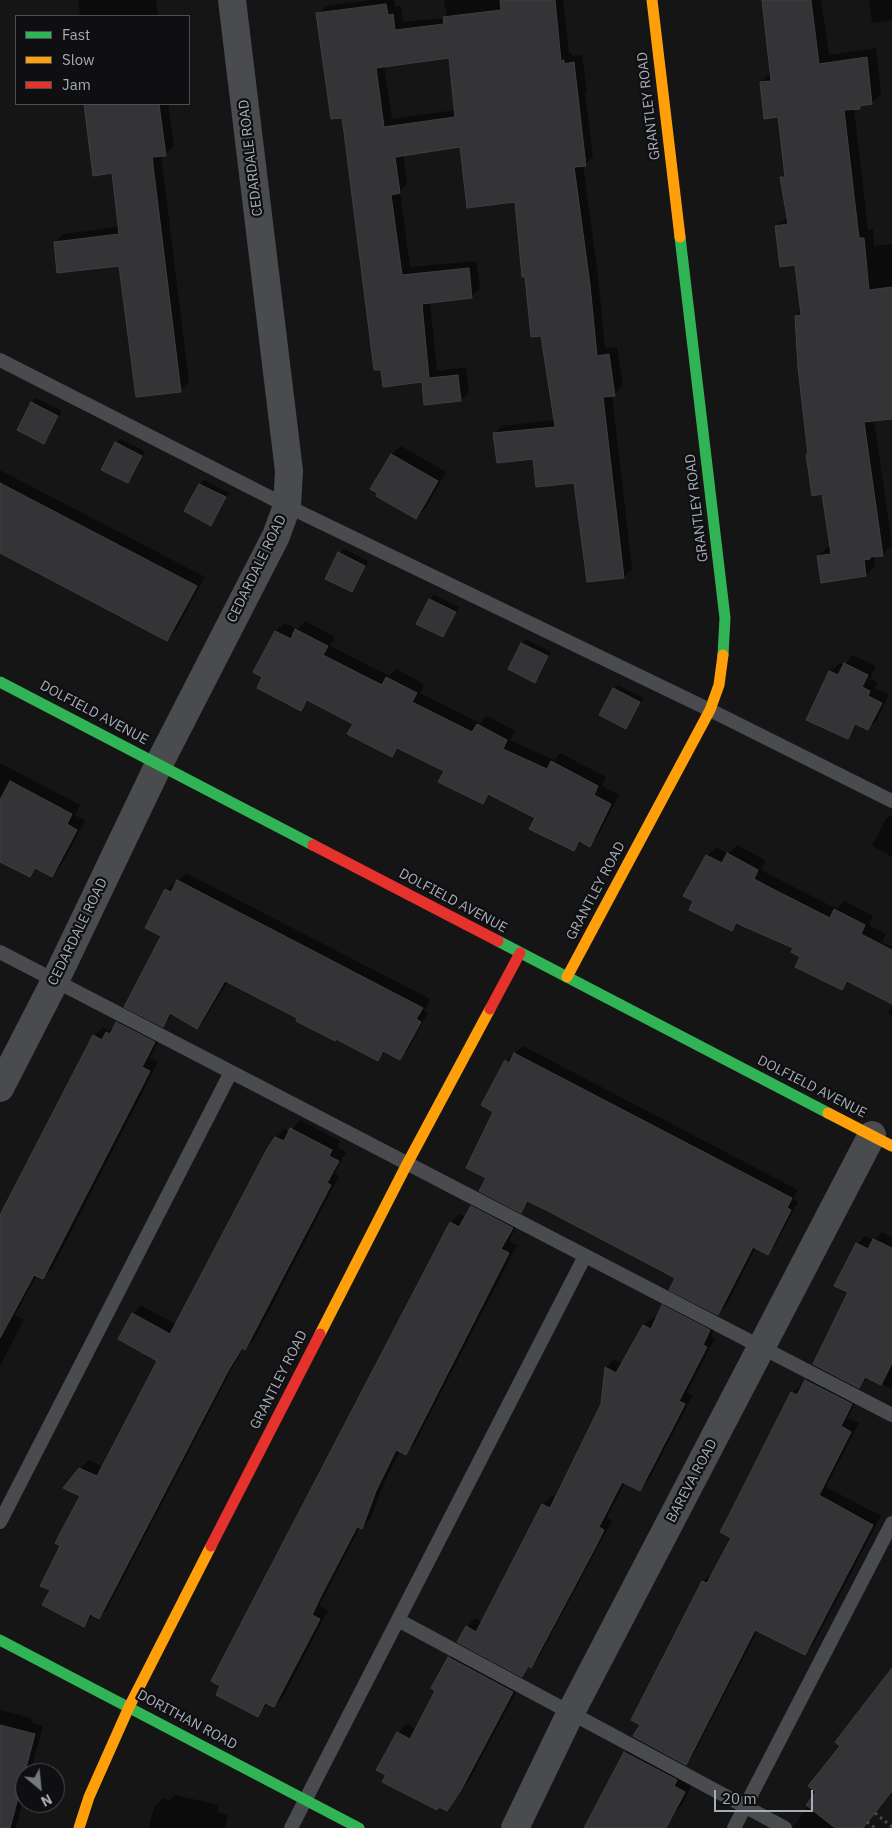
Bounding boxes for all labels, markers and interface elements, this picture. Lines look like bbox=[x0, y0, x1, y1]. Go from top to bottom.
legend bbox=[15, 15, 190, 105]
text: Fast bbox=[62, 25, 90, 44]
text: Slow bbox=[62, 50, 95, 69]
street label: GRANTLEY ROAD bbox=[634, 51, 664, 161]
text: Jam bbox=[62, 75, 91, 94]
street label: CEDARDALE ROAD bbox=[235, 99, 267, 217]
street label: GRANTLEY ROAD bbox=[682, 453, 712, 563]
street label: CEDARDALE ROAD bbox=[224, 512, 290, 626]
street label: DOLFIELD AVENUE bbox=[37, 677, 151, 749]
street label: GRANTLEY ROAD bbox=[563, 839, 629, 943]
street label: DOLFIELD AVENUE bbox=[396, 865, 510, 937]
street label: CEDARDALE ROAD bbox=[45, 875, 111, 989]
street label: DOLFIELD AVENUE bbox=[755, 1052, 869, 1122]
street label: GRANTLEY ROAD bbox=[247, 1328, 311, 1432]
street label: BAREVA ROAD bbox=[663, 1436, 721, 1526]
street label: DORITHAN ROAD bbox=[134, 1687, 240, 1753]
north arrow bbox=[15, 1763, 65, 1813]
scale bar bbox=[717, 1780, 816, 1812]
text: 20 m bbox=[722, 1789, 757, 1808]
text: N bbox=[38, 1790, 55, 1811]

